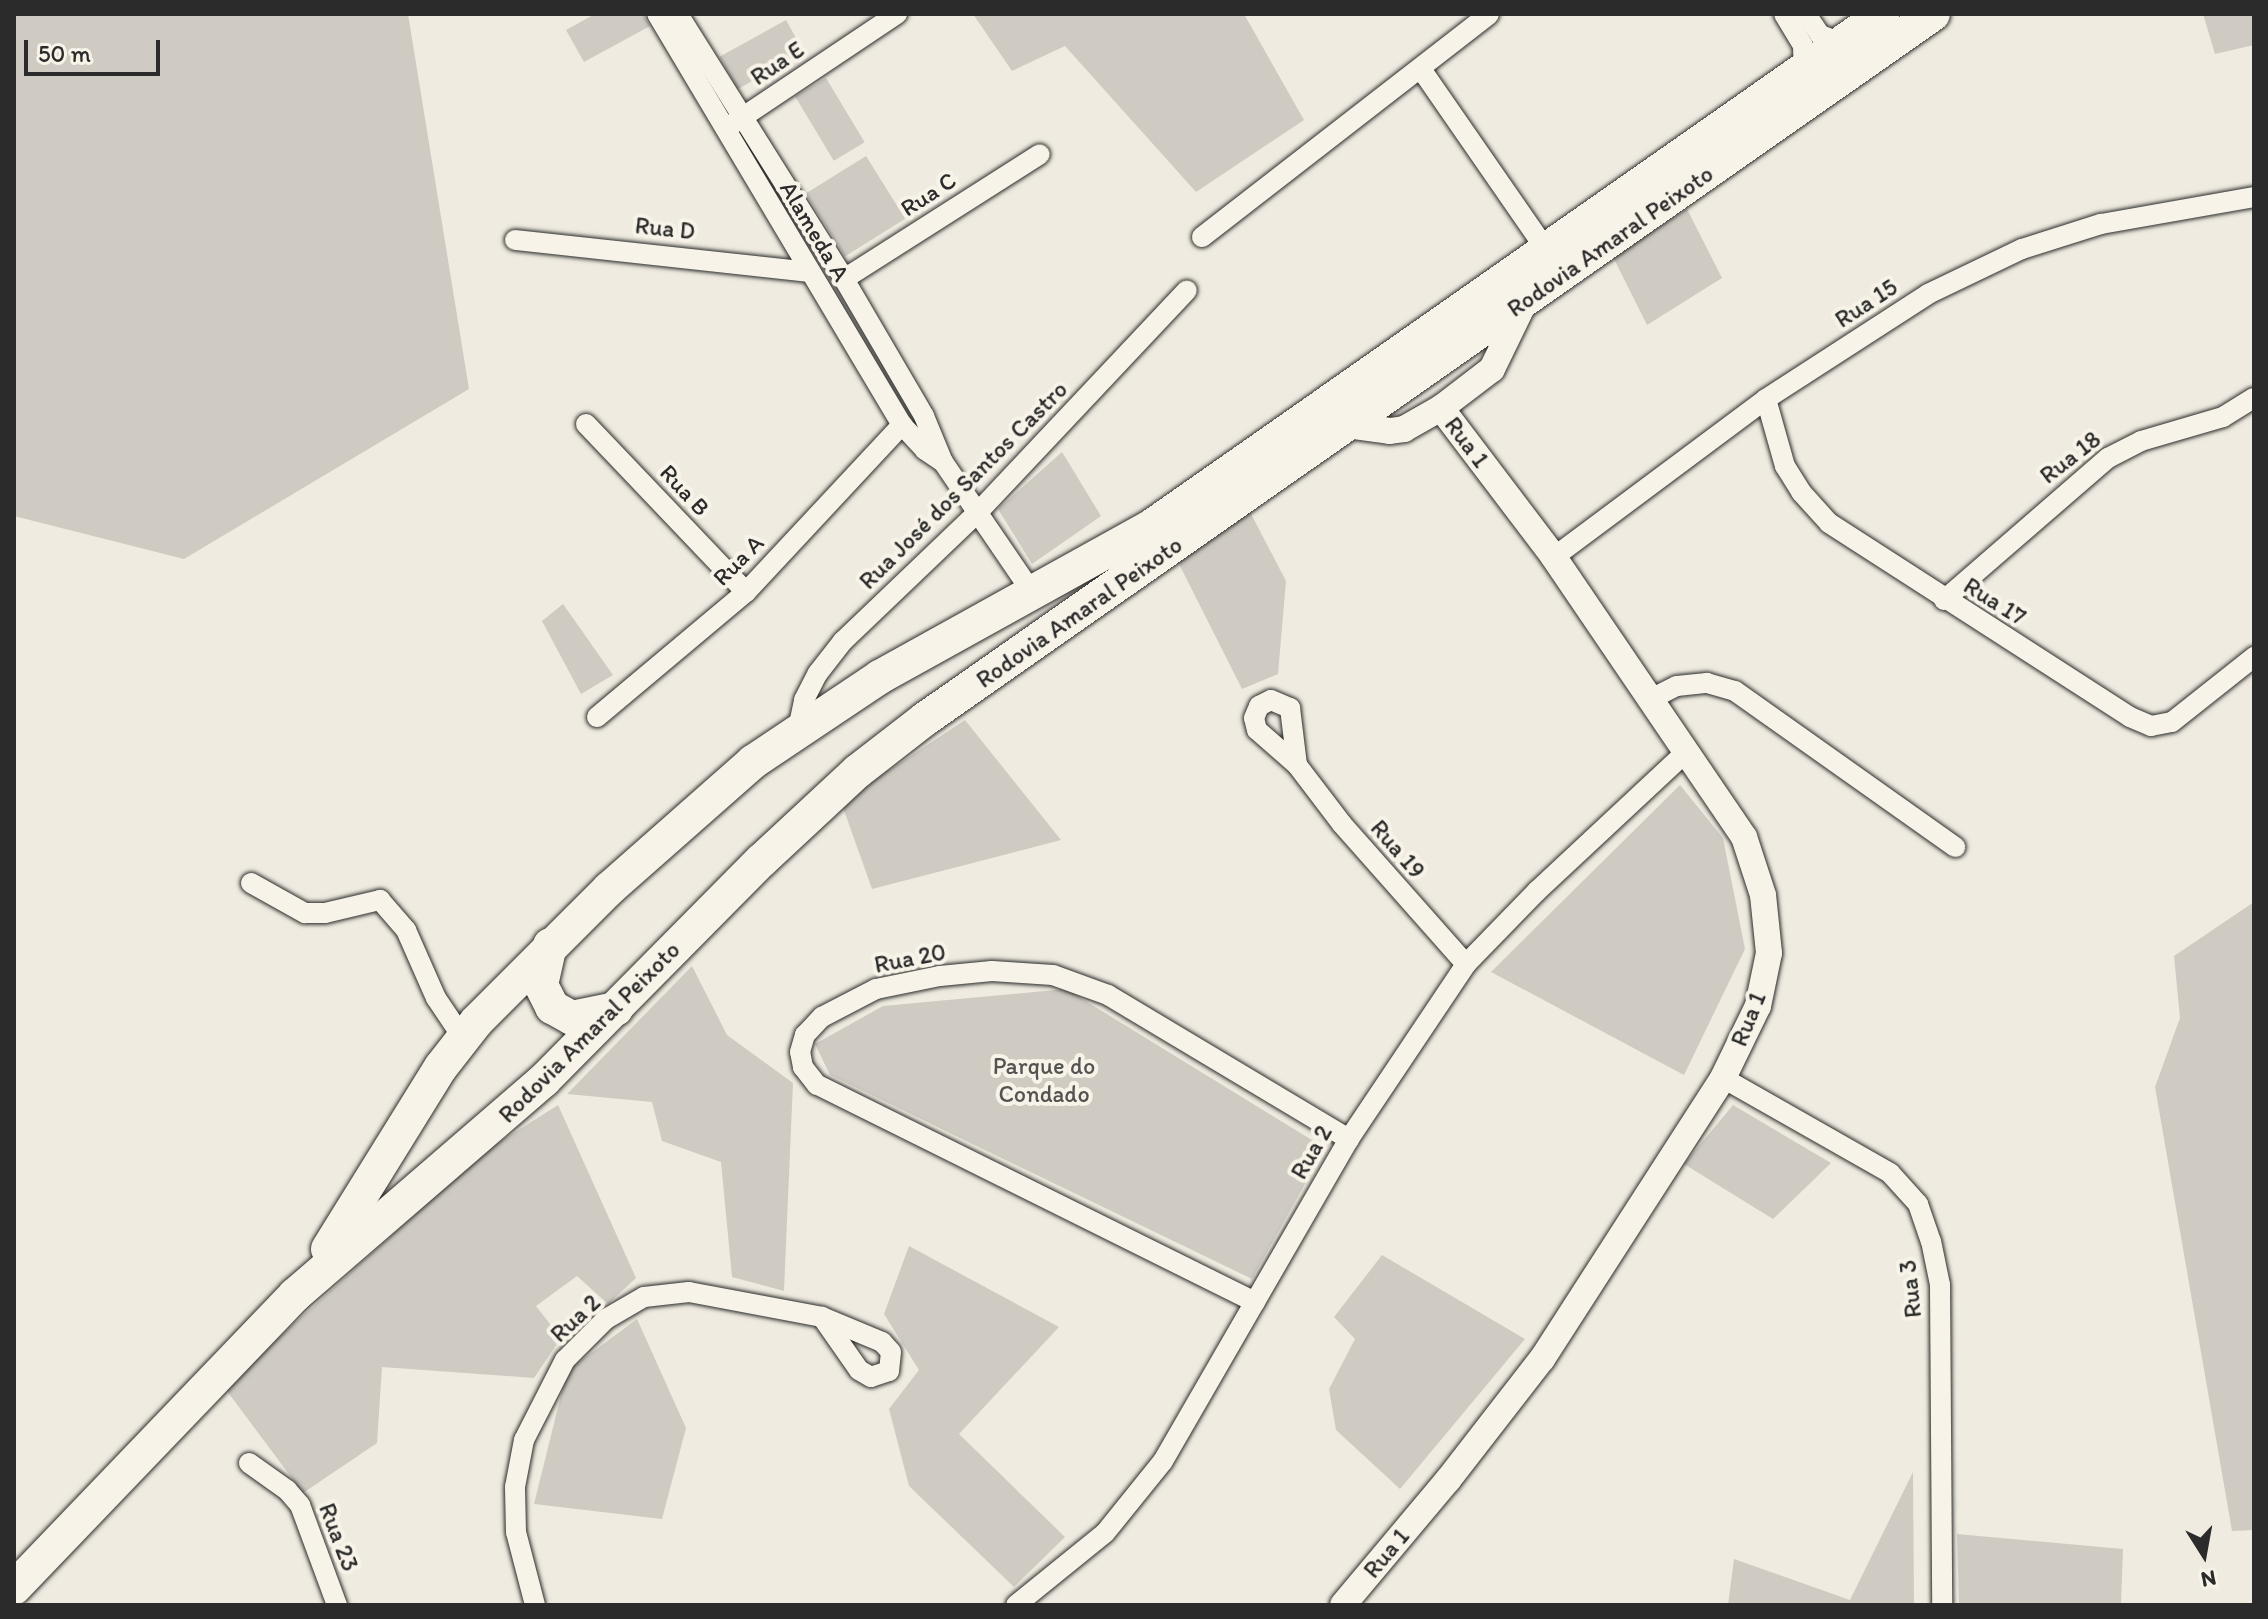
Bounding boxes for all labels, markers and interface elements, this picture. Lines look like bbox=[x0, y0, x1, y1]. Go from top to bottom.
scale bar bbox=[28, 24, 164, 74]
street label: Rua E bbox=[745, 35, 809, 91]
text: 50 m bbox=[38, 39, 91, 68]
street label: Rodovia Amaral Peixoto bbox=[1502, 159, 1718, 323]
street label: Rua C bbox=[895, 165, 961, 223]
street label: Alameda A bbox=[774, 176, 856, 286]
street label: Rua D bbox=[633, 210, 697, 246]
street label: Rua 15 bbox=[1829, 272, 1903, 334]
street label: Rua José dos Santos Castro bbox=[852, 374, 1074, 596]
street label: Rua 1 bbox=[1439, 411, 1495, 473]
street label: Rua 18 bbox=[2034, 424, 2106, 490]
street label: Rua B bbox=[654, 458, 716, 522]
street label: Rua A bbox=[706, 528, 770, 592]
street label: Rodovia Amaral Peixoto bbox=[971, 530, 1187, 694]
street label: Rua 17 bbox=[1959, 571, 2031, 631]
street label: Rua 19 bbox=[1365, 814, 1431, 884]
street label: Rodovia Amaral Peixoto bbox=[492, 935, 686, 1129]
street label: Rua 20 bbox=[872, 937, 948, 979]
street label: Rua 1 bbox=[1724, 988, 1772, 1050]
park label: Parque do Condado bbox=[993, 1052, 1095, 1108]
street label: Rua 2 bbox=[1284, 1120, 1338, 1184]
street label: Rua 3 bbox=[1893, 1259, 1927, 1319]
street label: Rua 2 bbox=[544, 1288, 606, 1348]
street label: Rua 23 bbox=[313, 1499, 365, 1575]
north arrow bbox=[2164, 1515, 2244, 1595]
street label: Rua 1 bbox=[1357, 1522, 1415, 1584]
text: N bbox=[2199, 1564, 2219, 1594]

